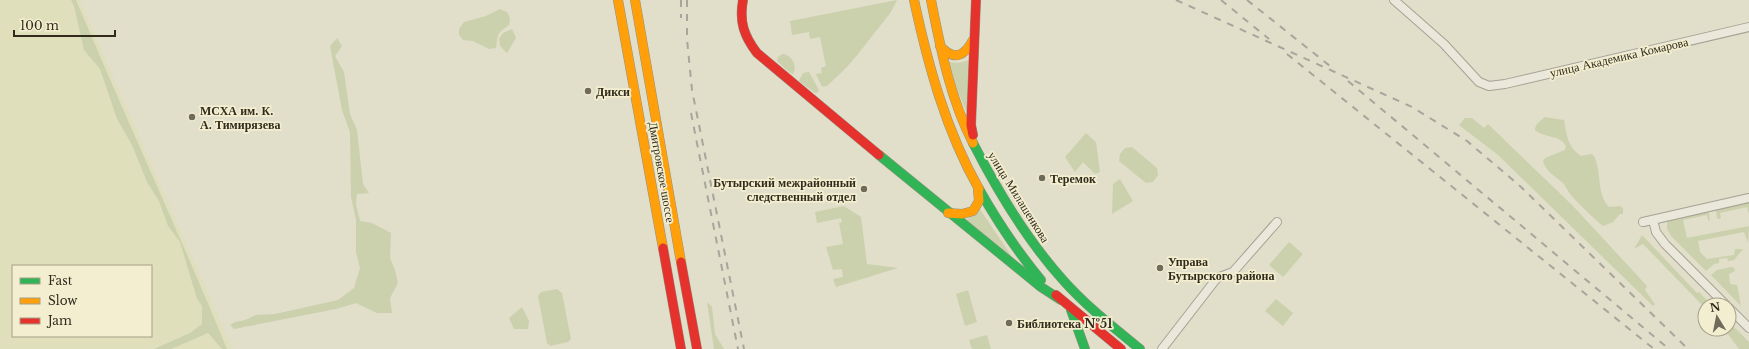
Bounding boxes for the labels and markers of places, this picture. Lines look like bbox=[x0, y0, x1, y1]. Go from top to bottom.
place label: Дикси bbox=[596, 84, 630, 99]
marker: Дикси bbox=[583, 86, 593, 96]
place label: МСХА им. К. А. Тимирязева bbox=[200, 103, 280, 132]
marker: МСХА им. К. А. Тимирязева bbox=[187, 112, 197, 122]
place label: Теремок bbox=[1050, 171, 1096, 186]
marker: Теремок bbox=[1037, 173, 1047, 183]
place label: Бутырский межрайонный следственный отдел bbox=[713, 175, 856, 204]
marker: Бутырский межрайонный следственный отдел bbox=[859, 184, 869, 194]
place label: Управа Бутырского района bbox=[1168, 254, 1275, 283]
marker: Управа Бутырского района bbox=[1155, 263, 1165, 273]
place label: Библиотека №51 bbox=[1017, 316, 1112, 331]
marker: Библиотека №51 bbox=[1004, 318, 1014, 328]

